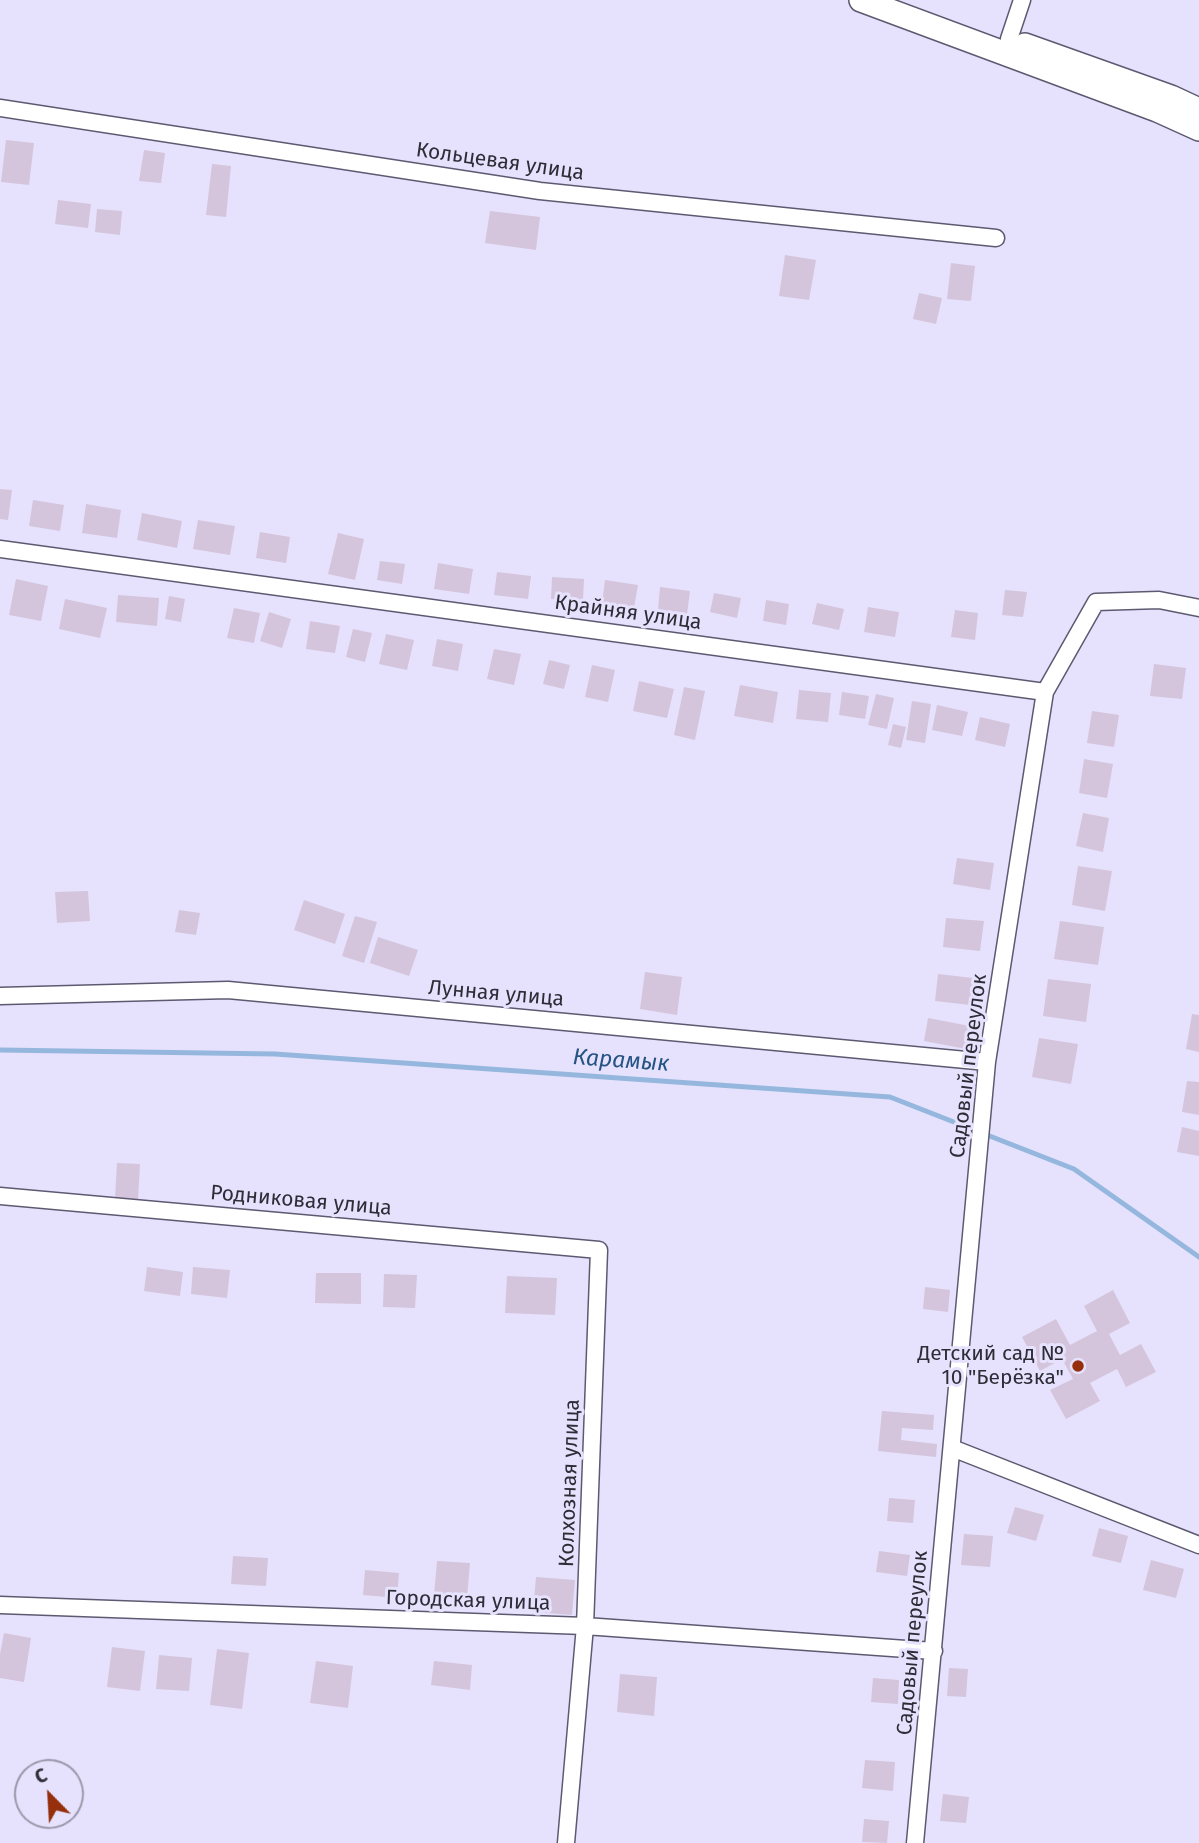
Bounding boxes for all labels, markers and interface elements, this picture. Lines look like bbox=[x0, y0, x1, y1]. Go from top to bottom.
street label: Кольцевая улица bbox=[414, 138, 586, 186]
street label: Крайняя улица bbox=[553, 590, 703, 636]
street label: Садовый переулок bbox=[945, 972, 993, 1160]
street label: Лунная улица bbox=[427, 976, 565, 1012]
water label: Карамык bbox=[572, 1044, 670, 1078]
street label: Родниковая улица bbox=[209, 1181, 393, 1221]
place label: Детский сад № 10 "Берёзка" bbox=[918, 1341, 1064, 1391]
marker: Детский сад № 10 "Берёзка" bbox=[1070, 1358, 1086, 1374]
street label: Колхозная улица bbox=[554, 1399, 586, 1567]
street label: Садовый переулок bbox=[892, 1550, 934, 1736]
street label: Городская улица bbox=[385, 1586, 551, 1616]
north arrow bbox=[14, 1759, 84, 1829]
text: С bbox=[31, 1763, 51, 1789]

